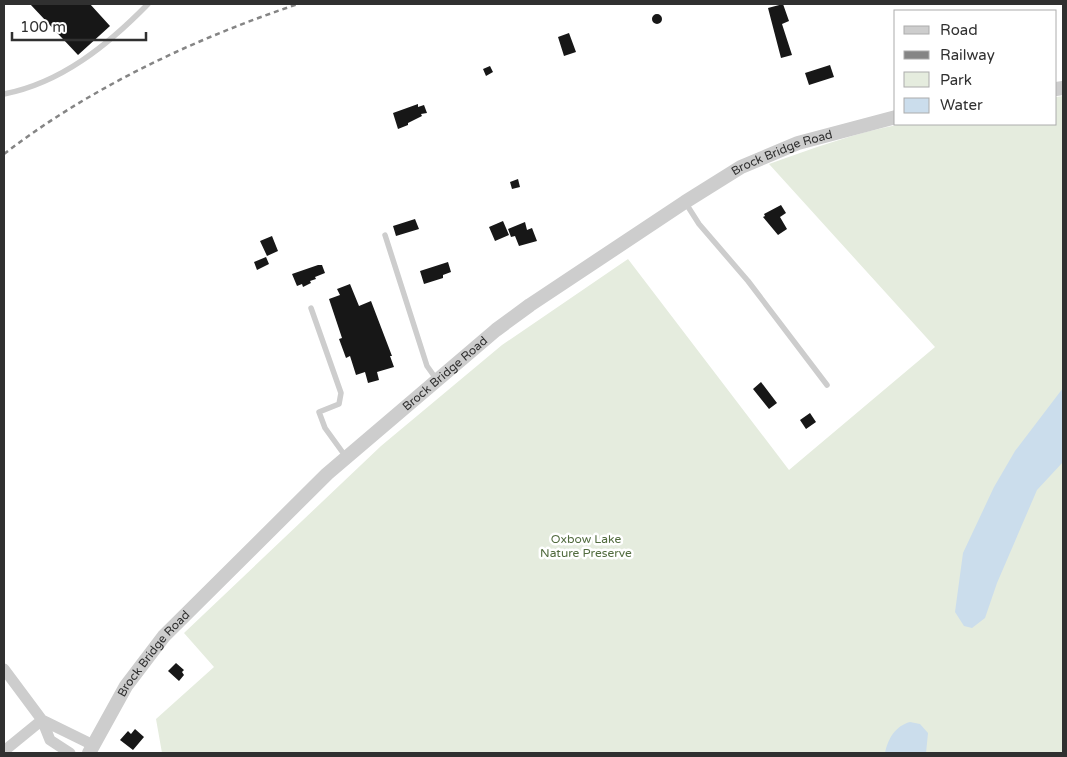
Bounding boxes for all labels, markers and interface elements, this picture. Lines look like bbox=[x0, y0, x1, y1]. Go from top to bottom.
scale bar bbox=[12, 10, 146, 42]
legend bbox=[894, 10, 1057, 125]
text: 100 m bbox=[20, 18, 66, 36]
text: Road bbox=[940, 21, 978, 39]
text: Railway bbox=[940, 46, 995, 64]
text: Park bbox=[940, 71, 972, 89]
text: Water bbox=[940, 96, 983, 114]
street label: Brock Bridge Road bbox=[729, 127, 834, 178]
street label: Brock Bridge Road bbox=[400, 334, 490, 414]
park label: Oxbow Lake Nature Preserve bbox=[540, 532, 632, 560]
street label: Brock Bridge Road bbox=[115, 608, 192, 699]

